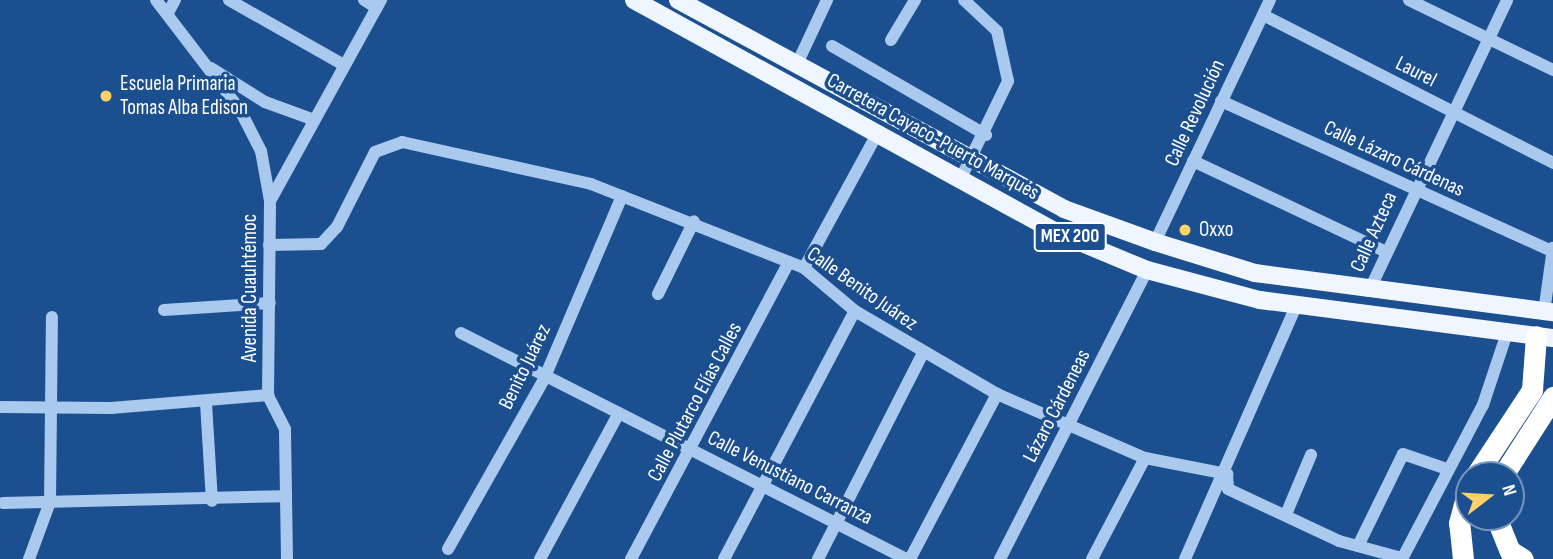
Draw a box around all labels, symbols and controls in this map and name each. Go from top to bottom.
street label: Laurel [1391,51,1441,93]
street label: Calle Revolución [1159,56,1231,170]
street label: Carretera Cayaco-Puerto Marqués [823,68,1043,206]
place label: Escuela Primaria Tomas Alba Edison [120,71,248,121]
marker: Escuela Primaria Tomas Alba Edison [98,88,114,104]
street label: Calle Lázaro Cárdenas [1320,115,1468,203]
street label: Calle Azteca [1345,188,1403,276]
street label: Avenida Cuauhtémoc [237,214,263,362]
place label: Oxxo [1199,217,1233,243]
road number: MEX 200 [1033,221,1107,252]
marker: Oxxo [1177,222,1193,238]
street label: Calle Benito Juárez [802,242,922,336]
street label: Calle Plutarco Elías Calles [642,318,748,486]
street label: Benito Juárez [494,320,556,414]
street label: Lázaro Cárdeneas [1018,345,1096,467]
street label: Calle Venustiano Carranza [703,426,877,530]
north arrow [1455,461,1525,531]
text: N [1496,482,1521,499]

